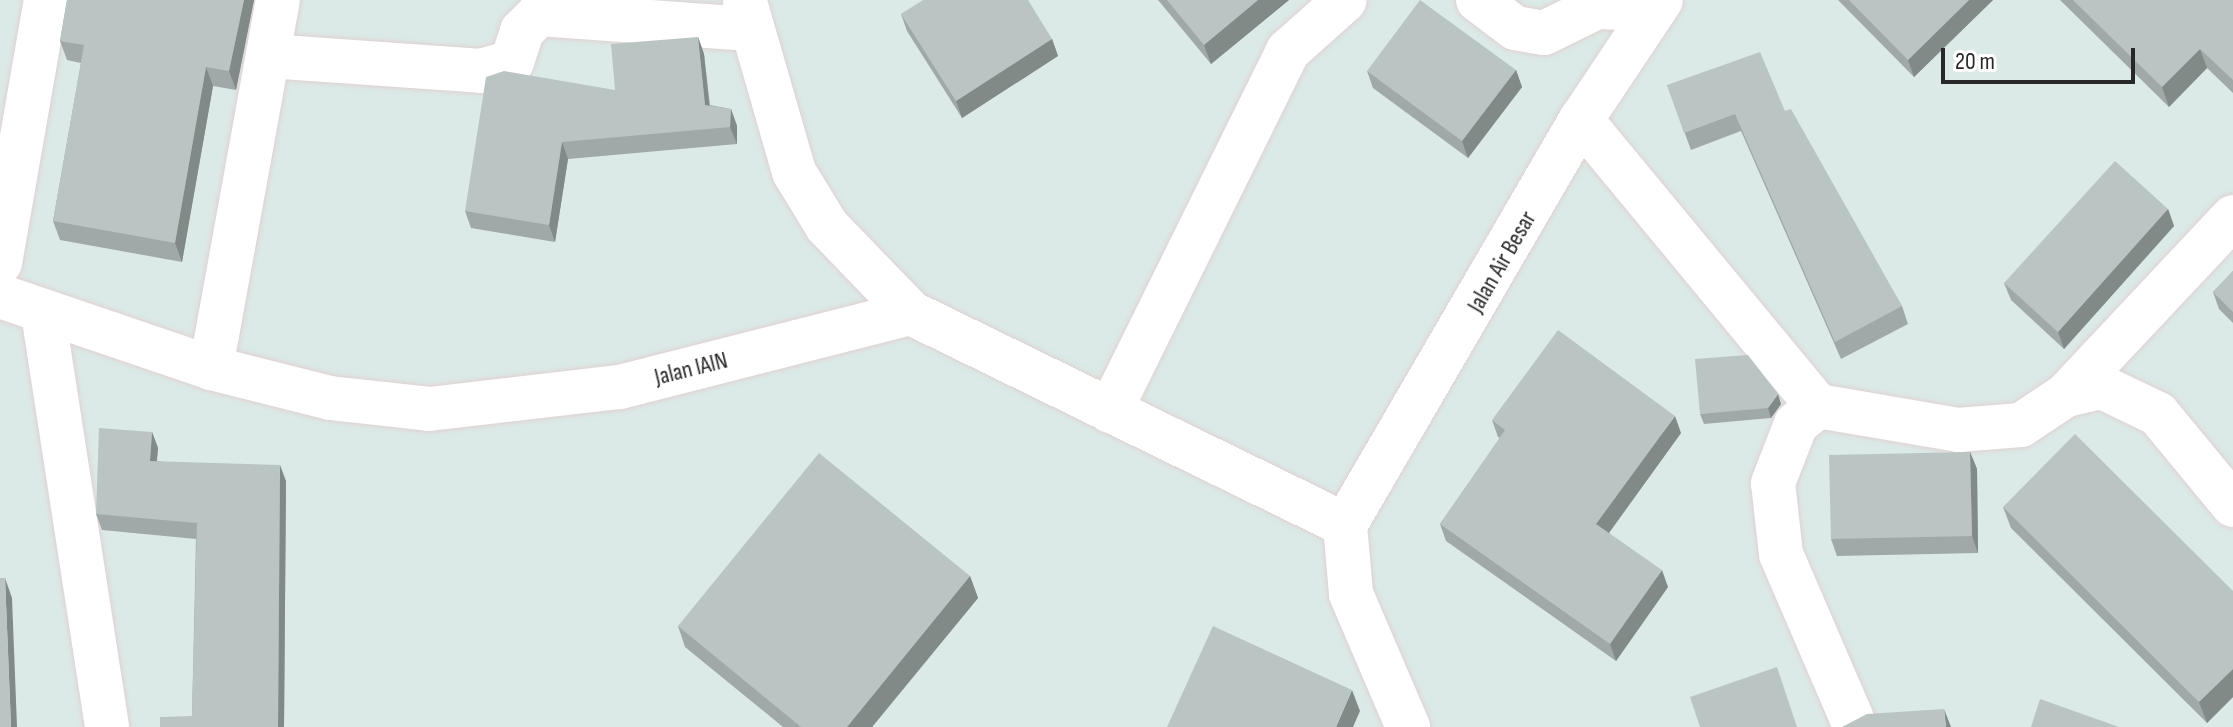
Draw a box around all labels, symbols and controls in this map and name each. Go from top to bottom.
scale bar [1945,32,2139,82]
text: 20 m [1955,47,1995,76]
street label: Jalan Air Besar [1461,206,1543,318]
street label: Jalan IAIN [652,346,730,392]

